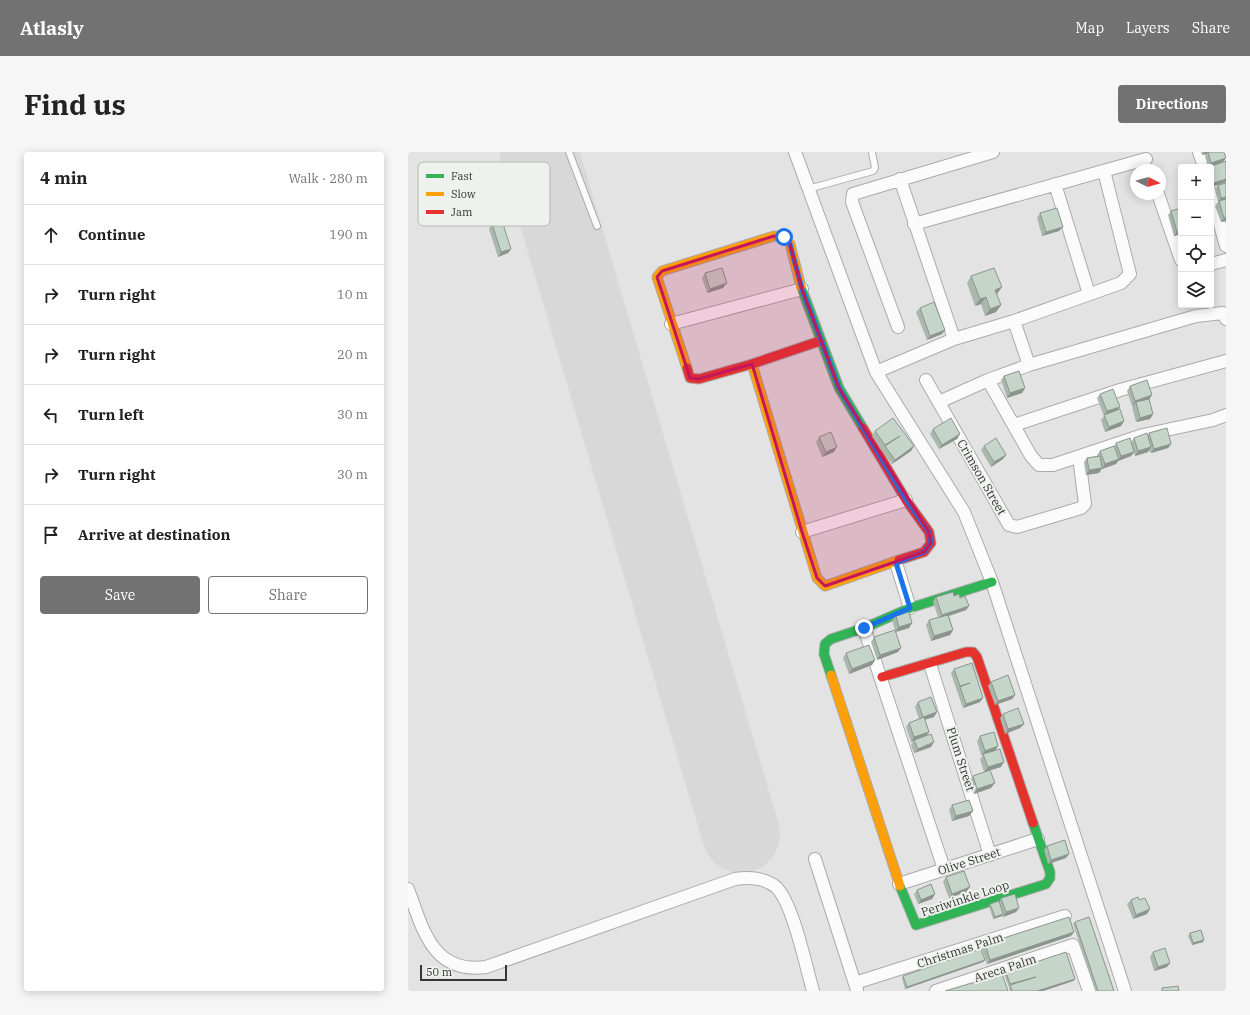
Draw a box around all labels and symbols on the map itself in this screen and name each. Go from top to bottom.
legend [418,162,550,226]
north arrow [1130,164,1166,200]
text: Fast [451,169,473,183]
text: Slow [451,187,476,201]
text: Jam [451,205,473,219]
route start [775,228,793,246]
street label: Crimson Street [954,436,1010,518]
route end [855,619,873,637]
street label: Plum Street [944,725,978,793]
street label: Olive Street [936,844,1002,878]
street label: Periwinkle Loop [919,877,1011,919]
street label: Christmas Palm [915,929,1006,971]
street label: Areca Palm [972,951,1038,985]
scale bar [420,963,507,982]

